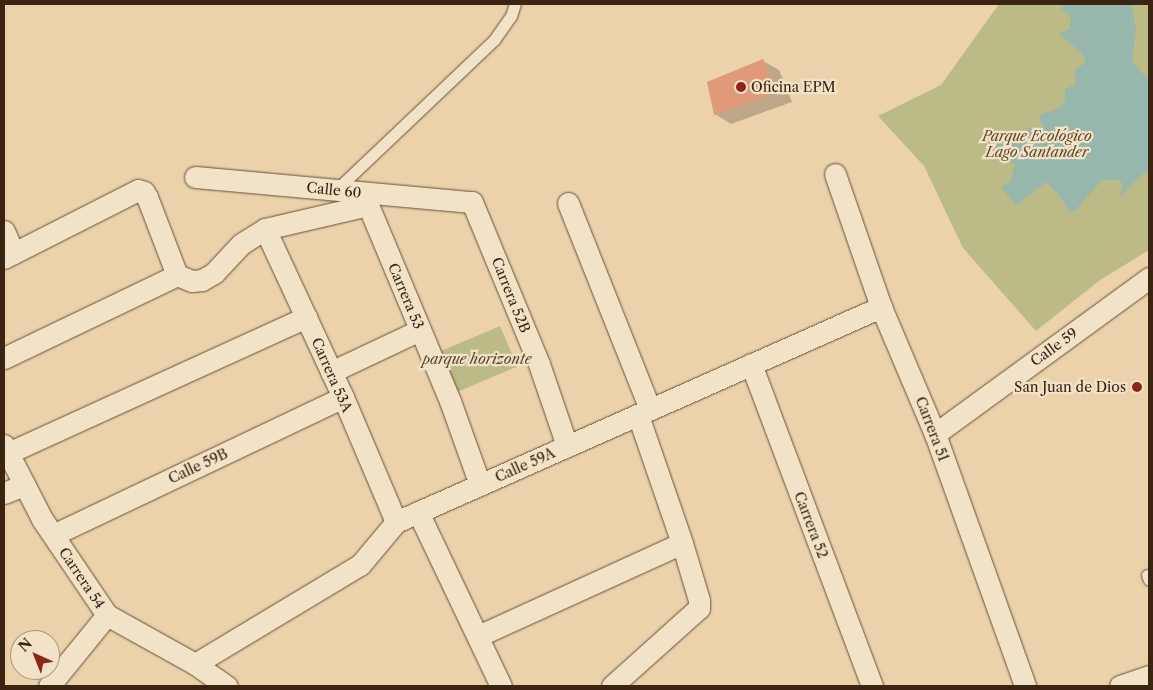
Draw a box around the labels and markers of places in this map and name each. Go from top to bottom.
place label: Oficina EPM [751,79,836,95]
marker: Oficina EPM [735,81,747,93]
place label: San Juan de Dios [1014,379,1126,395]
marker: San Juan de Dios [1130,380,1144,394]

